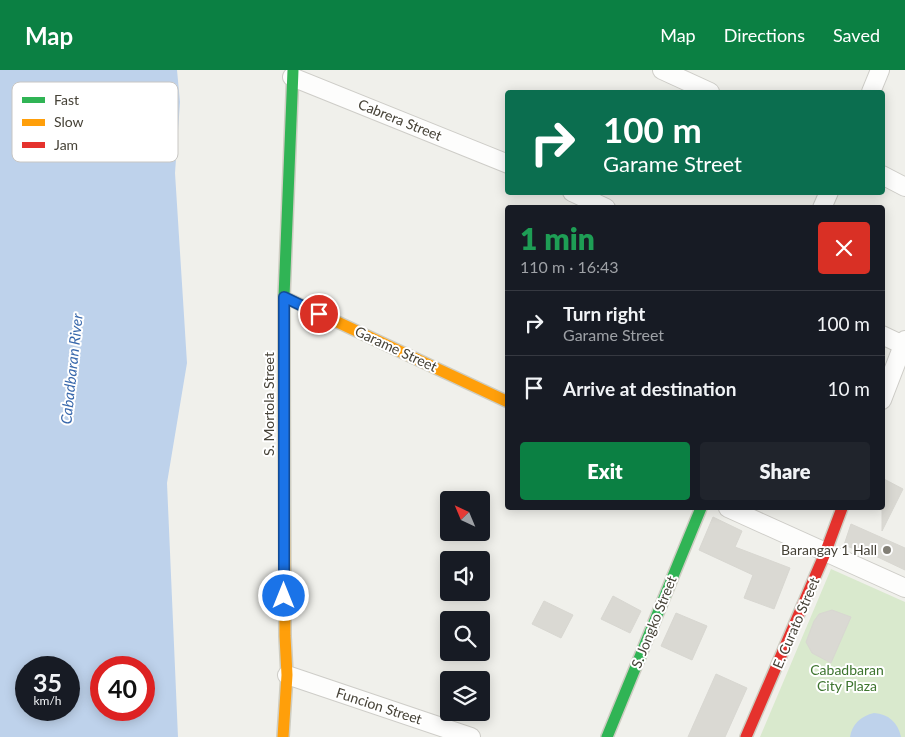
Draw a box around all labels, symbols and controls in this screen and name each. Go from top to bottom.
text: Map [25,21,73,50]
text: Map [660,24,696,46]
text: Directions [724,24,805,46]
text: Saved [833,24,880,46]
legend [12,82,178,162]
text: Fast [54,91,79,108]
street label: Cabrera Street [356,95,445,144]
text: 100 m [603,108,702,150]
icon: right [520,110,585,175]
text: Slow [54,113,84,130]
text: Jam [54,136,78,153]
text: Garame Street [603,150,742,177]
text: 1 min [520,220,595,256]
button: close [818,222,870,274]
text: 110 m · 16:43 [520,257,619,276]
pin [298,293,340,335]
icon: arrive [305,300,333,328]
text: Turn right [563,302,645,325]
icon: right [520,309,548,337]
water label: Cabadbaran River [56,312,86,425]
text: 100 m [816,312,870,335]
street label: Garame Street [353,322,440,375]
text: Garame Street [563,325,664,344]
street label: S. Mortola Street [260,352,277,456]
icon: arrive [520,374,548,402]
text: Arrive at destination [563,377,736,400]
text: 10 m [827,377,870,400]
button: Exit [520,442,690,500]
button: Share [700,442,870,500]
north arrow [440,491,490,541]
map controls [440,491,490,721]
place label: Barangay 1 Hall [781,541,877,558]
marker: Barangay 1 Hall [881,544,893,556]
button: sound [440,551,490,601]
position arrow [257,569,309,621]
street label: S. Jongko Street [627,573,680,670]
street label: E. Curato Street [769,575,822,671]
button: search [440,611,490,661]
speed limit sign: 40 [90,656,155,721]
park label: Cabadbaran City Plaza [810,661,884,694]
text: 35 [33,667,62,697]
button: layers [440,671,490,721]
street label: Funcion Street [334,684,424,727]
text: km/h [33,693,62,708]

